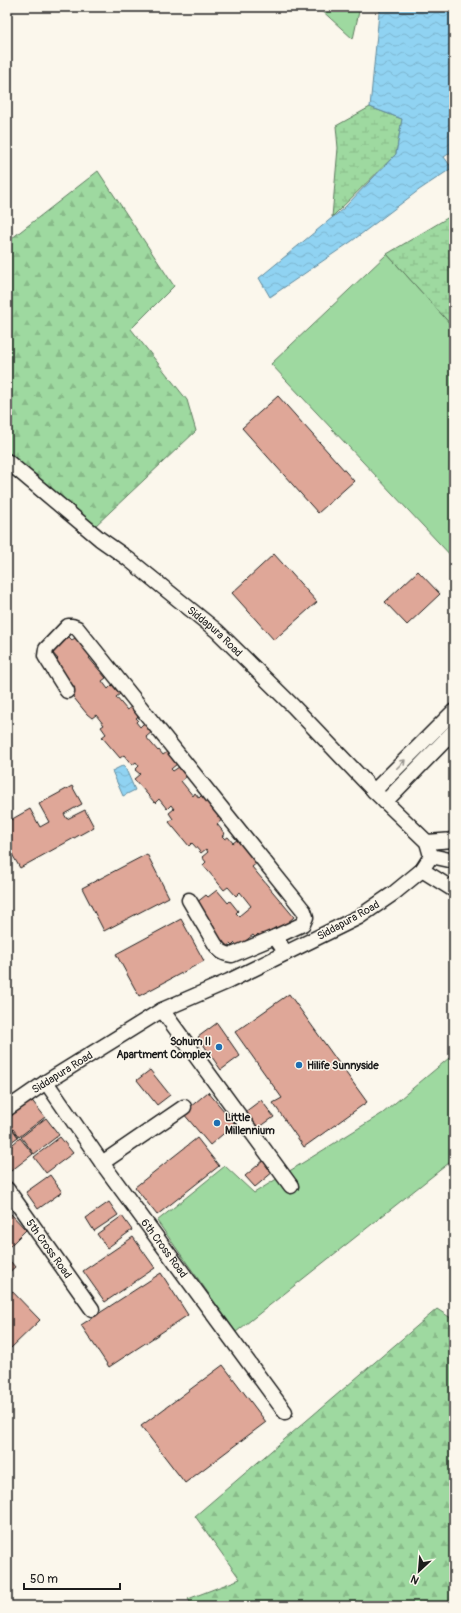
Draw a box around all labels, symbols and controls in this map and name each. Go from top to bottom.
street label: Siddapura Road [185,604,245,659]
one-way arrow [396,759,406,768]
street label: Siddapura Road [315,898,382,943]
place label: Sohum II Apartment Complex [116,1035,211,1061]
marker: Sohum II Apartment Complex [214,1042,224,1052]
street label: Siddapura Road [29,1049,95,1096]
place label: Hilife Sunnyside [307,1059,379,1072]
marker: Hilife Sunnyside [294,1060,304,1070]
place label: Little Millennium [225,1111,275,1137]
marker: Little Millennium [212,1118,222,1128]
street label: 6th Cross Road [138,1216,190,1280]
street label: 5th Cross Road [23,1217,74,1281]
north arrow [399,1551,439,1591]
scale bar [24,1565,120,1591]
text: 50 m [30,1572,58,1587]
text: N [408,1572,421,1587]

